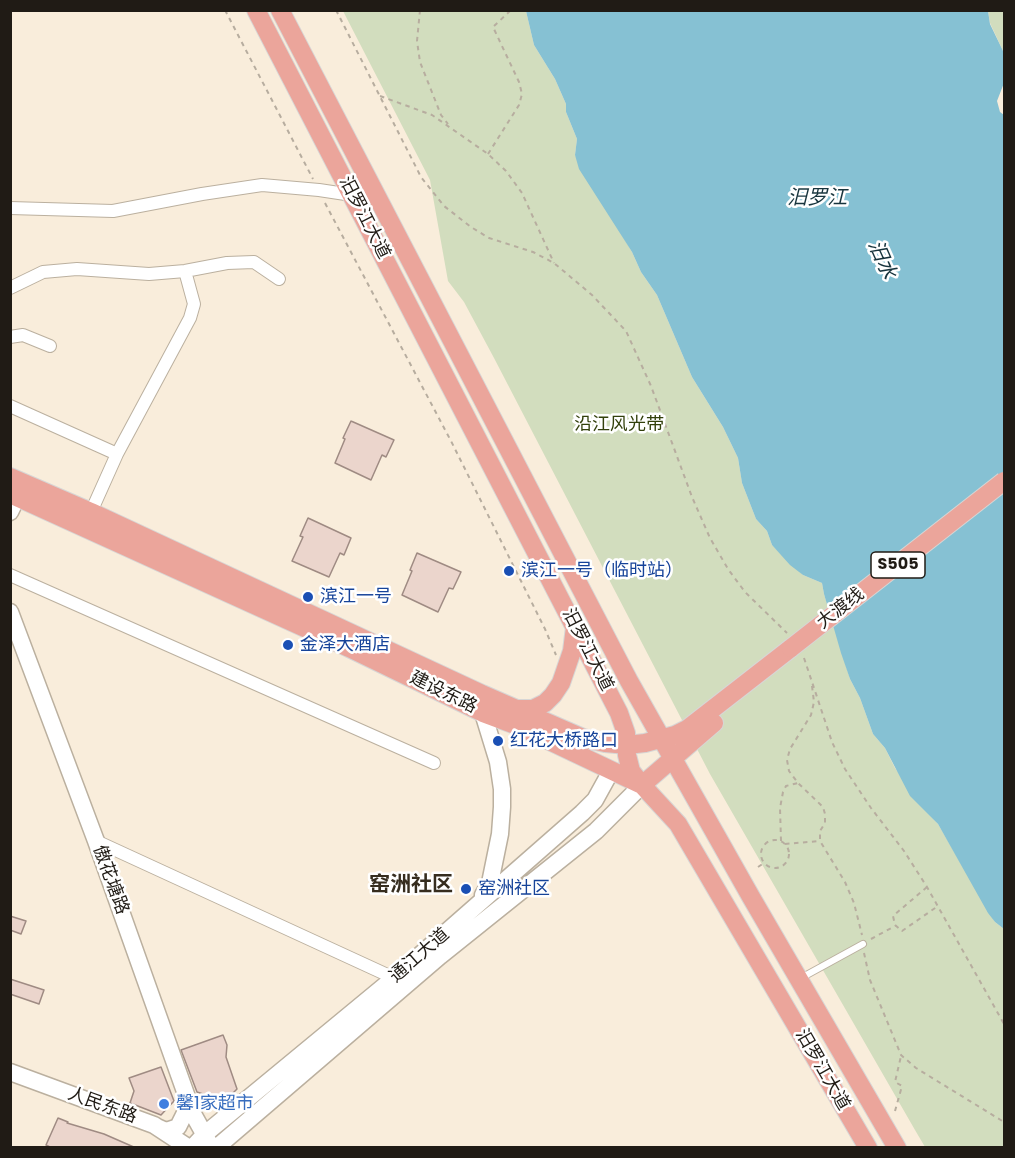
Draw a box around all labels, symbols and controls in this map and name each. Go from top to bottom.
street label: 汨罗江大道 [334,173,394,263]
water label: 汨罗江 [787,187,847,211]
water label: 汨水 [862,237,900,283]
park label: 沿江风光带 [574,414,664,436]
road number: S505 [871,552,925,578]
place label: 滨江一号（临时站） [521,560,683,582]
marker: 滨江一号（临时站） [502,564,516,578]
street label: 大渡线 [813,584,869,634]
place label: 滨江一号 [320,586,392,608]
marker: 滨江一号 [301,590,315,604]
street label: 汨罗江大道 [557,605,617,695]
place label: 金泽大酒店 [300,634,390,656]
marker: 金泽大酒店 [281,638,295,652]
street label: 建设东路 [406,668,480,718]
place label: 红花大桥路口 [510,730,618,752]
marker: 红花大桥路口 [491,734,505,748]
street label: 傲花塘路 [88,842,132,918]
district label: 窑洲社区 [369,873,453,899]
place label: 窑洲社区 [478,878,550,900]
marker: 窑洲社区 [459,882,473,896]
street label: 通江大道 [386,924,454,988]
street label: 汨罗江大道 [790,1026,854,1114]
street label: 人民东路 [64,1084,140,1128]
place label: 馨1家超市 [176,1093,254,1115]
marker: 馨1家超市 [157,1097,171,1111]

